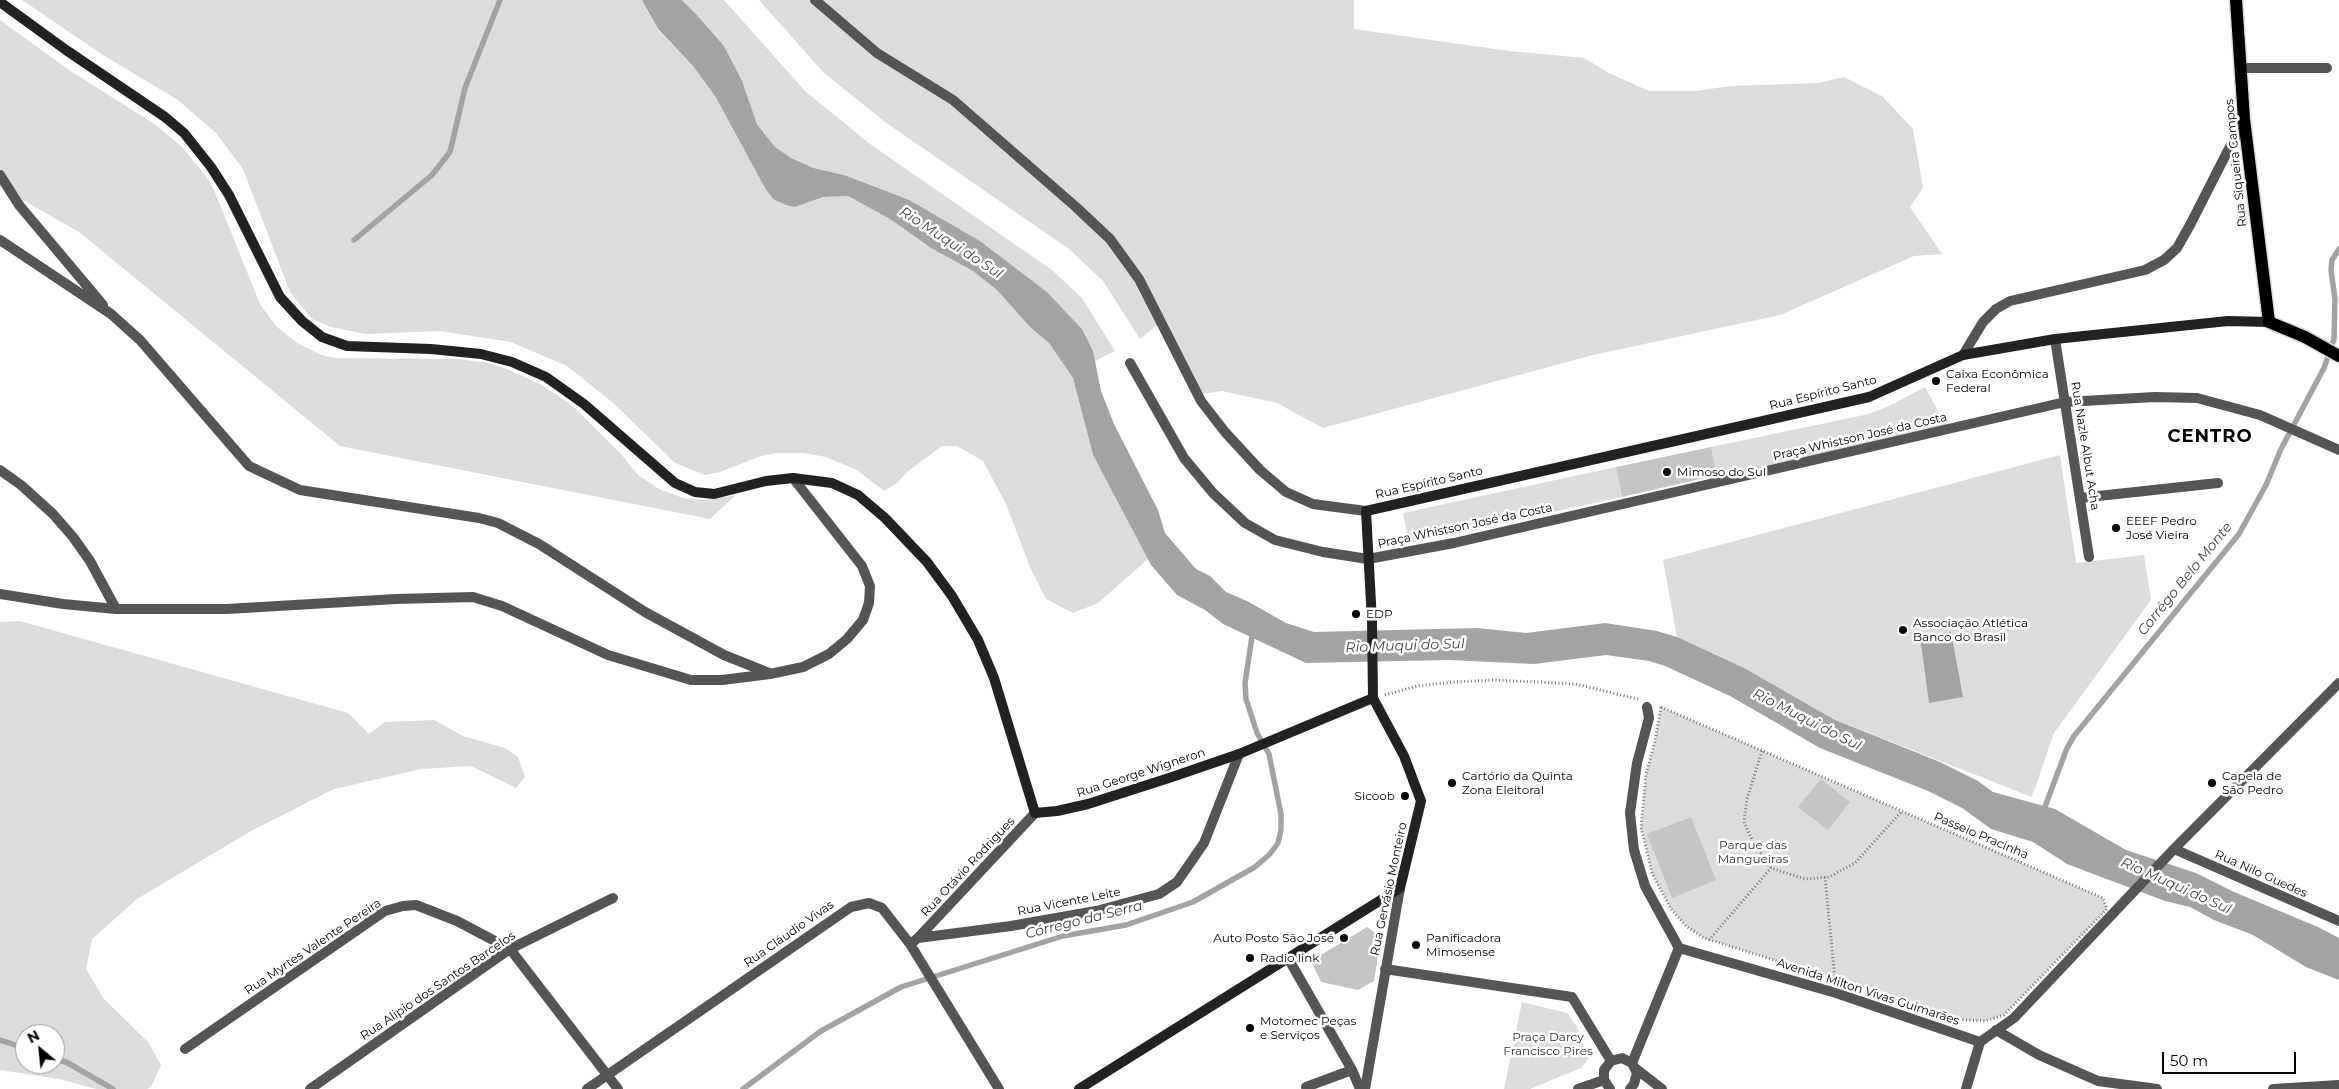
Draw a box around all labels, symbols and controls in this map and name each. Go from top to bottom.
street label: Rua Siqueira Campos [2222,98,2250,228]
water label: Rio Muqui do Sul [896,204,1006,282]
place label: Caixa Econômica Federal [1946,367,2049,395]
street label: Rua Espírito Santo [1768,373,1878,413]
marker: Caixa Econômica Federal [1930,375,1942,387]
street label: Rua Nazle Albut Acha [2068,381,2102,511]
street label: Praça Whistson José da Costa [1772,410,1948,464]
district label: CENTRO [2167,426,2253,448]
street label: Rua Espírito Santo [1374,464,1484,502]
place label: Mimoso do Sul [1677,465,1766,479]
marker: Mimoso do Sul [1661,466,1673,478]
street label: Praça Whistson José da Costa [1376,500,1554,552]
place label: EEEF Pedro José Vieira [2126,514,2197,542]
water label: Corrégo Belo Monte [2134,519,2236,639]
marker: EEEF Pedro José Vieira [2110,522,2122,534]
place label: EDP [1366,607,1393,621]
marker: EDP [1350,608,1362,620]
place label: Associação Atlética Banco do Brasil [1913,616,2028,644]
marker: Associação Atlética Banco do Brasil [1897,624,1909,636]
water label: Rio Muqui do Sul [1345,636,1465,656]
water label: Rio Muqui do Sul [1750,685,1864,755]
street label: Rua George Wigneron [1075,745,1207,801]
place label: Cartório da Quinta Zona Eleitoral [1462,769,1573,797]
place label: Capela de São Pedro [2222,769,2283,797]
marker: Cartório da Quinta Zona Eleitoral [1446,777,1458,789]
marker: Capela de São Pedro [2206,777,2218,789]
place label: Sicoob [1355,789,1395,803]
marker: Sicoob [1399,790,1411,802]
street label: Passeio Pracinha [1932,810,2030,862]
street label: Rua Otávio Rodrigues [918,814,1018,920]
street label: Rua Gervásio Monteiro [1368,821,1410,957]
park label: Parque das Mangueiras [1718,838,1788,866]
street label: Rua Nilo Guedes [2213,847,2309,901]
water label: Rio Muqui do Sul [2118,854,2234,918]
street label: Rua Vicente Leite [1016,885,1122,919]
street label: Rua Myrtes Valente Pereira [242,896,384,998]
water label: Córrego da Serra [1024,897,1144,943]
street label: Rua Cláudio Vivas [741,898,837,970]
street label: Rua Alipio dos Santos Barcelos [358,929,518,1043]
place label: Auto Posto São José [1213,931,1334,945]
place label: Panificadora Mimosense [1426,931,1501,959]
marker: Auto Posto São José [1338,932,1350,944]
marker: Panificadora Mimosense [1410,939,1422,951]
place label: Radio link [1260,951,1319,965]
marker: Radio link [1244,952,1256,964]
street label: Avenida Milton Vivas Guimarães [1775,956,1961,1028]
place label: Motomec Peças e Serviços [1260,1014,1356,1042]
marker: Motomec Peças e Serviços [1244,1022,1256,1034]
north arrow [15,1024,65,1074]
text: N [24,1026,43,1047]
park label: Praça Darcy Francisco Pires [1503,1030,1593,1058]
scale bar [2164,1042,2298,1074]
text: 50 m [2170,1051,2208,1070]

